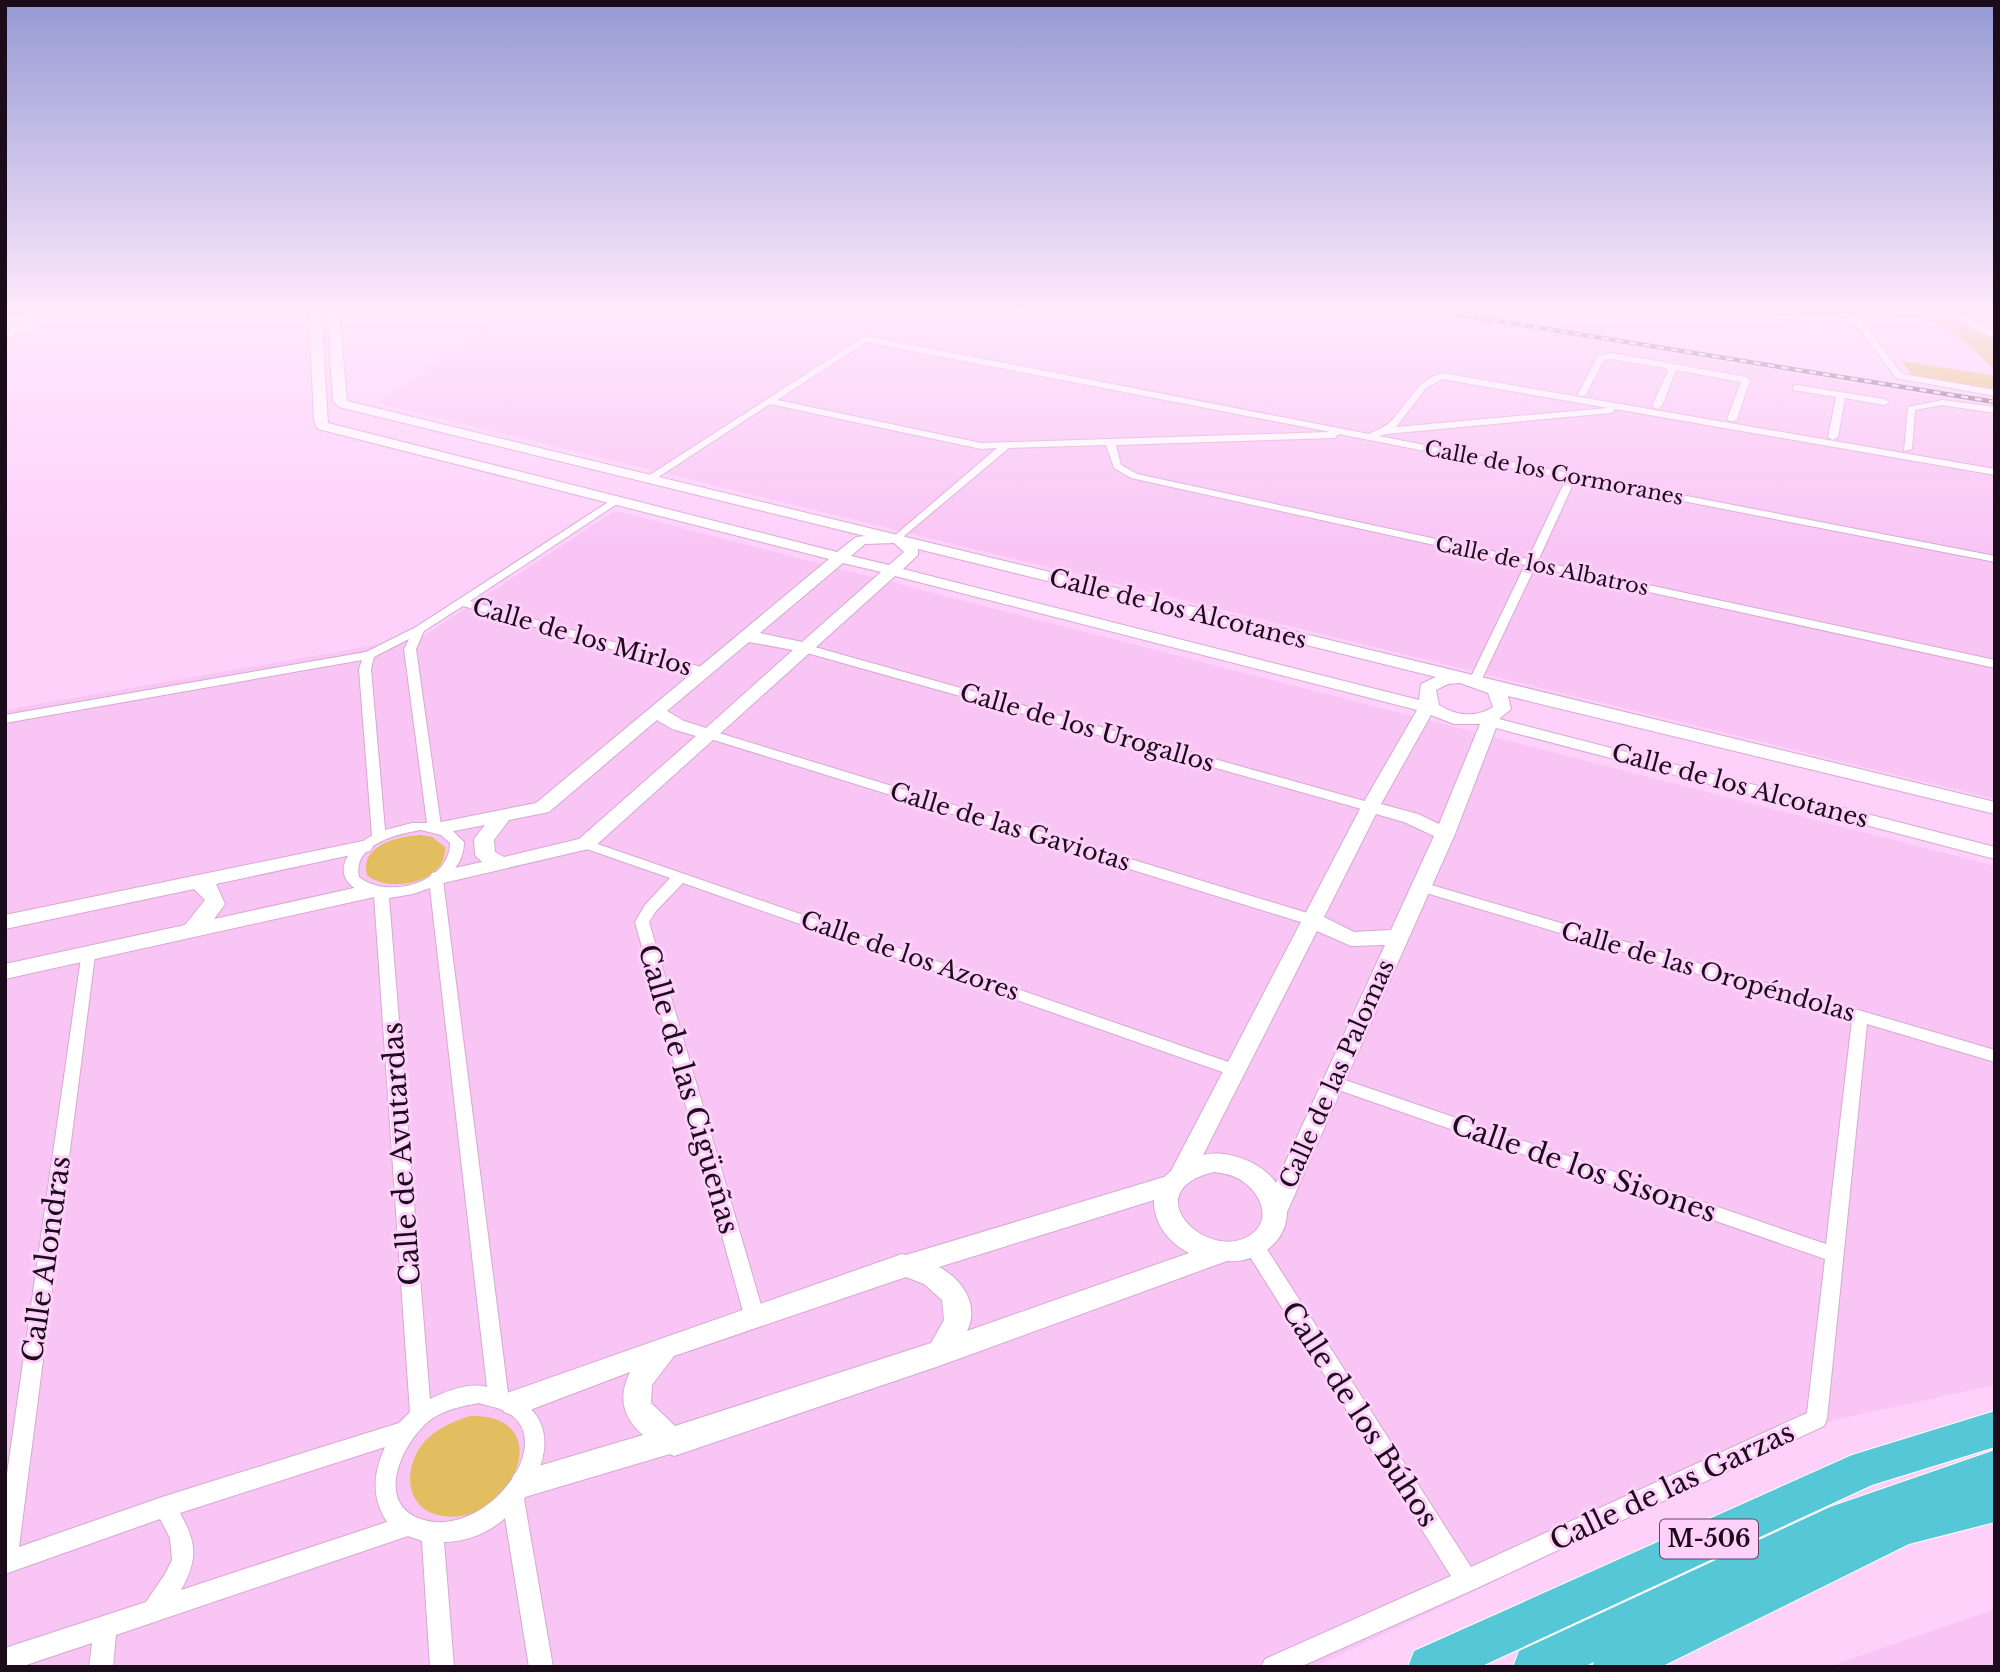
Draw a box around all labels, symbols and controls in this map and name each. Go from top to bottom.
street label: Calle de los Cormoranes [1422,435,1686,511]
street label: Calle de los Albatros [1433,531,1651,601]
street label: Calle de los Alcotanes [1046,562,1310,655]
street label: Calle de los Mirlos [469,591,695,682]
street label: Calle de los Urogallos [956,677,1218,778]
street label: Calle de los Alcotanes [1609,737,1872,834]
street label: Calle de las Gaviotas [886,776,1134,877]
street label: Calle de los Azores [797,904,1023,1007]
street label: Calle de las Oropéndolas [1558,916,1859,1027]
street label: Calle de las Cigüeñas [630,940,747,1238]
street label: Calle de las Palomas [1273,955,1400,1193]
street label: Calle de Avutardas [375,1021,428,1287]
street label: Calle de los Sisones [1447,1107,1721,1230]
street label: Calle Alondras [15,1154,78,1364]
street label: Calle de los Búhos [1274,1295,1446,1534]
street label: Calle de las Garzas [1544,1414,1800,1558]
road number: M-506 [1660,1520,1758,1558]

